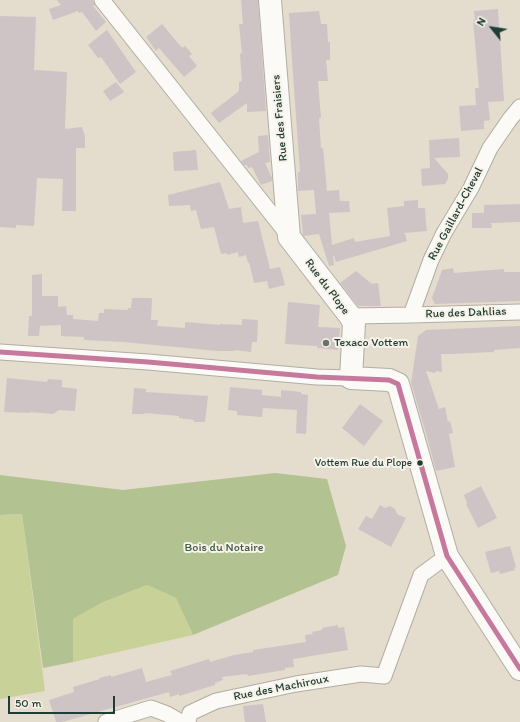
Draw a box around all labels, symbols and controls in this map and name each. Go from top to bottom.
north arrow [472,8,512,48]
text: N [474,15,489,28]
street label: Rue des Fraisiers [269,74,291,162]
street label: Rue Gaillard-Cheval [425,165,487,263]
street label: Rue du Plope [301,256,353,318]
street label: Rue des Dahlias [425,304,507,322]
place label: Texaco Vottem [334,336,408,350]
marker: Texaco Vottem [321,338,331,348]
place label: Vottem Rue du Plope [315,456,412,470]
marker: Vottem Rue du Plope [415,458,425,468]
park label: Bois du Notaire [185,541,263,555]
street label: Rue des Machiroux [232,672,330,704]
scale bar [10,688,117,714]
text: 50 m [15,696,41,710]

